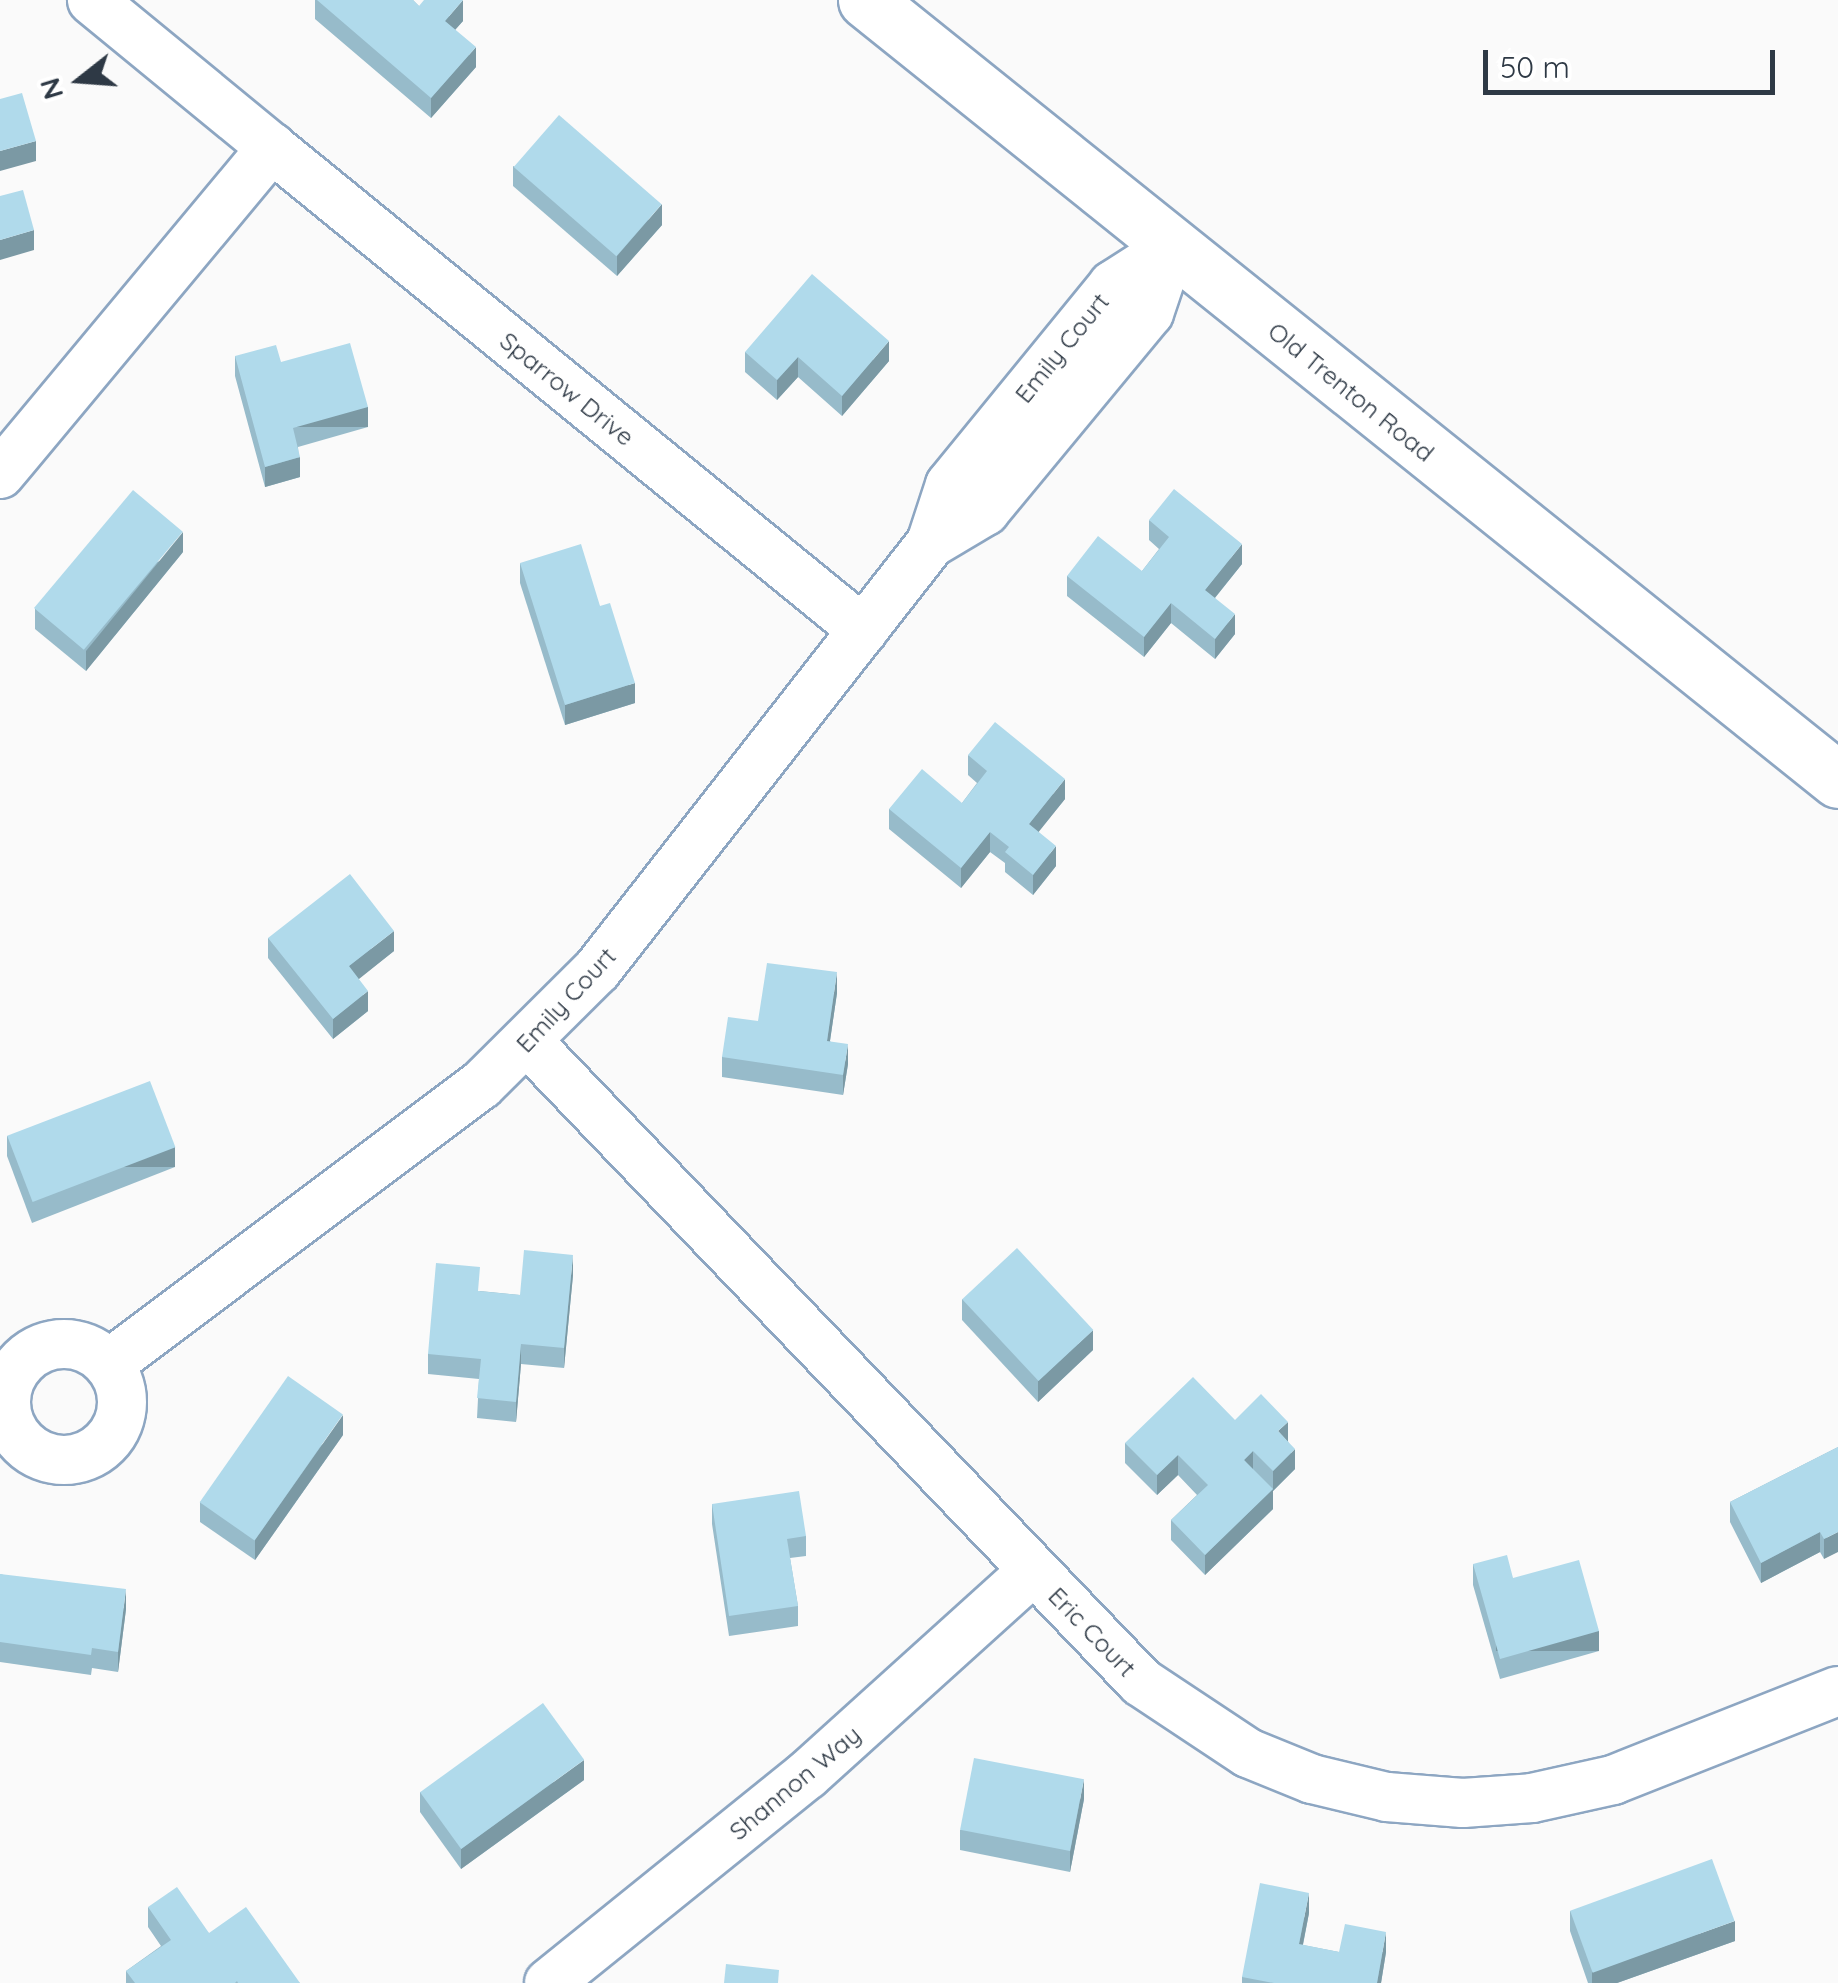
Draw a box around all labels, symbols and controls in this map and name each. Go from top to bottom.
north arrow [30,30,130,130]
scale bar [1488,30,1780,92]
text: 50 m [1500,48,1570,86]
text: N [31,74,71,104]
street label: Emily Court [1009,287,1115,409]
street label: Old Trenton Road [1262,316,1440,468]
street label: Sparrow Drive [494,326,640,452]
street label: Emily Court [510,941,622,1059]
street label: Eric Court [1042,1581,1142,1683]
street label: Shannon Way [723,1719,867,1847]

